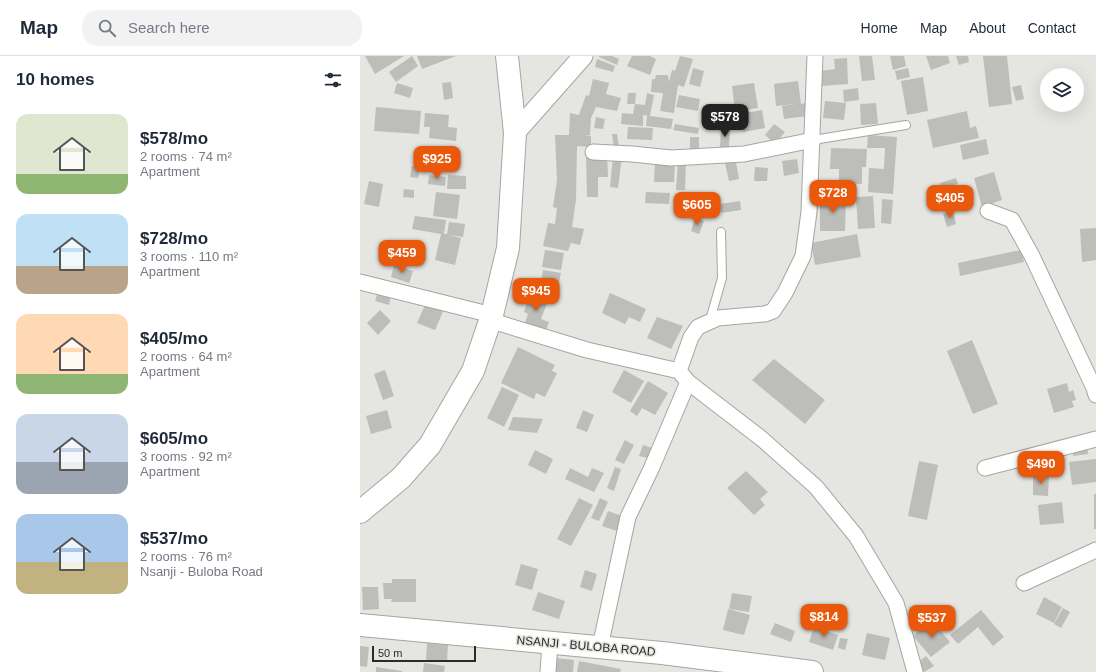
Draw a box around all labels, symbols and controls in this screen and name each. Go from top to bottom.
search box [82,10,362,46]
text: Map [20,17,58,38]
icon: search [96,17,118,39]
text: Search here [128,19,210,36]
text: Home [861,20,898,36]
text: Map [920,20,947,36]
text: About [969,20,1006,36]
text: Contact [1028,20,1076,36]
map controls [1040,68,1084,112]
button: layers [1040,68,1084,112]
icon: filters [322,69,344,91]
text: 10 homes [16,70,94,89]
pin: $578 [701,104,749,138]
text: $578 [711,109,739,124]
text: $578/mo [140,129,208,148]
icon: home [48,130,96,178]
pin: $925 [413,146,461,180]
text: 2 rooms · 74 m² [140,149,232,164]
text: $925 [423,151,451,166]
text: Apartment [140,164,200,179]
pin: $728 [809,180,857,214]
text: $728 [819,185,847,200]
pin: $405 [926,185,974,219]
text: $405 [936,190,964,205]
pin: $605 [673,192,721,226]
text: $605 [683,197,711,212]
text: $728/mo [140,229,208,248]
icon: home [48,230,96,278]
pin: $459 [378,240,426,274]
text: $459 [388,245,416,260]
text: 3 rooms · 110 m² [140,249,238,264]
text: Apartment [140,264,200,279]
pin: $945 [512,278,560,312]
text: $945 [522,283,550,298]
text: $405/mo [140,329,208,348]
icon: home [48,330,96,378]
text: 2 rooms · 64 m² [140,349,232,364]
text: Apartment [140,364,200,379]
text: $605/mo [140,429,208,448]
icon: home [48,430,96,478]
text: 3 rooms · 92 m² [140,449,232,464]
pin: $490 [1017,451,1065,485]
text: $490 [1027,456,1055,471]
text: Apartment [140,464,200,479]
text: $537/mo [140,529,208,548]
icon: home [48,530,96,578]
text: 2 rooms · 76 m² [140,549,232,564]
text: Nsanji - Buloba Road [140,564,263,579]
pin: $814 [800,604,848,638]
pin: $537 [908,605,956,639]
text: $814 [810,609,838,624]
text: $537 [918,610,946,625]
street label: NSANJI - BULOBA ROAD [516,633,656,659]
scale bar [372,644,476,663]
text: 50 m [378,647,402,659]

